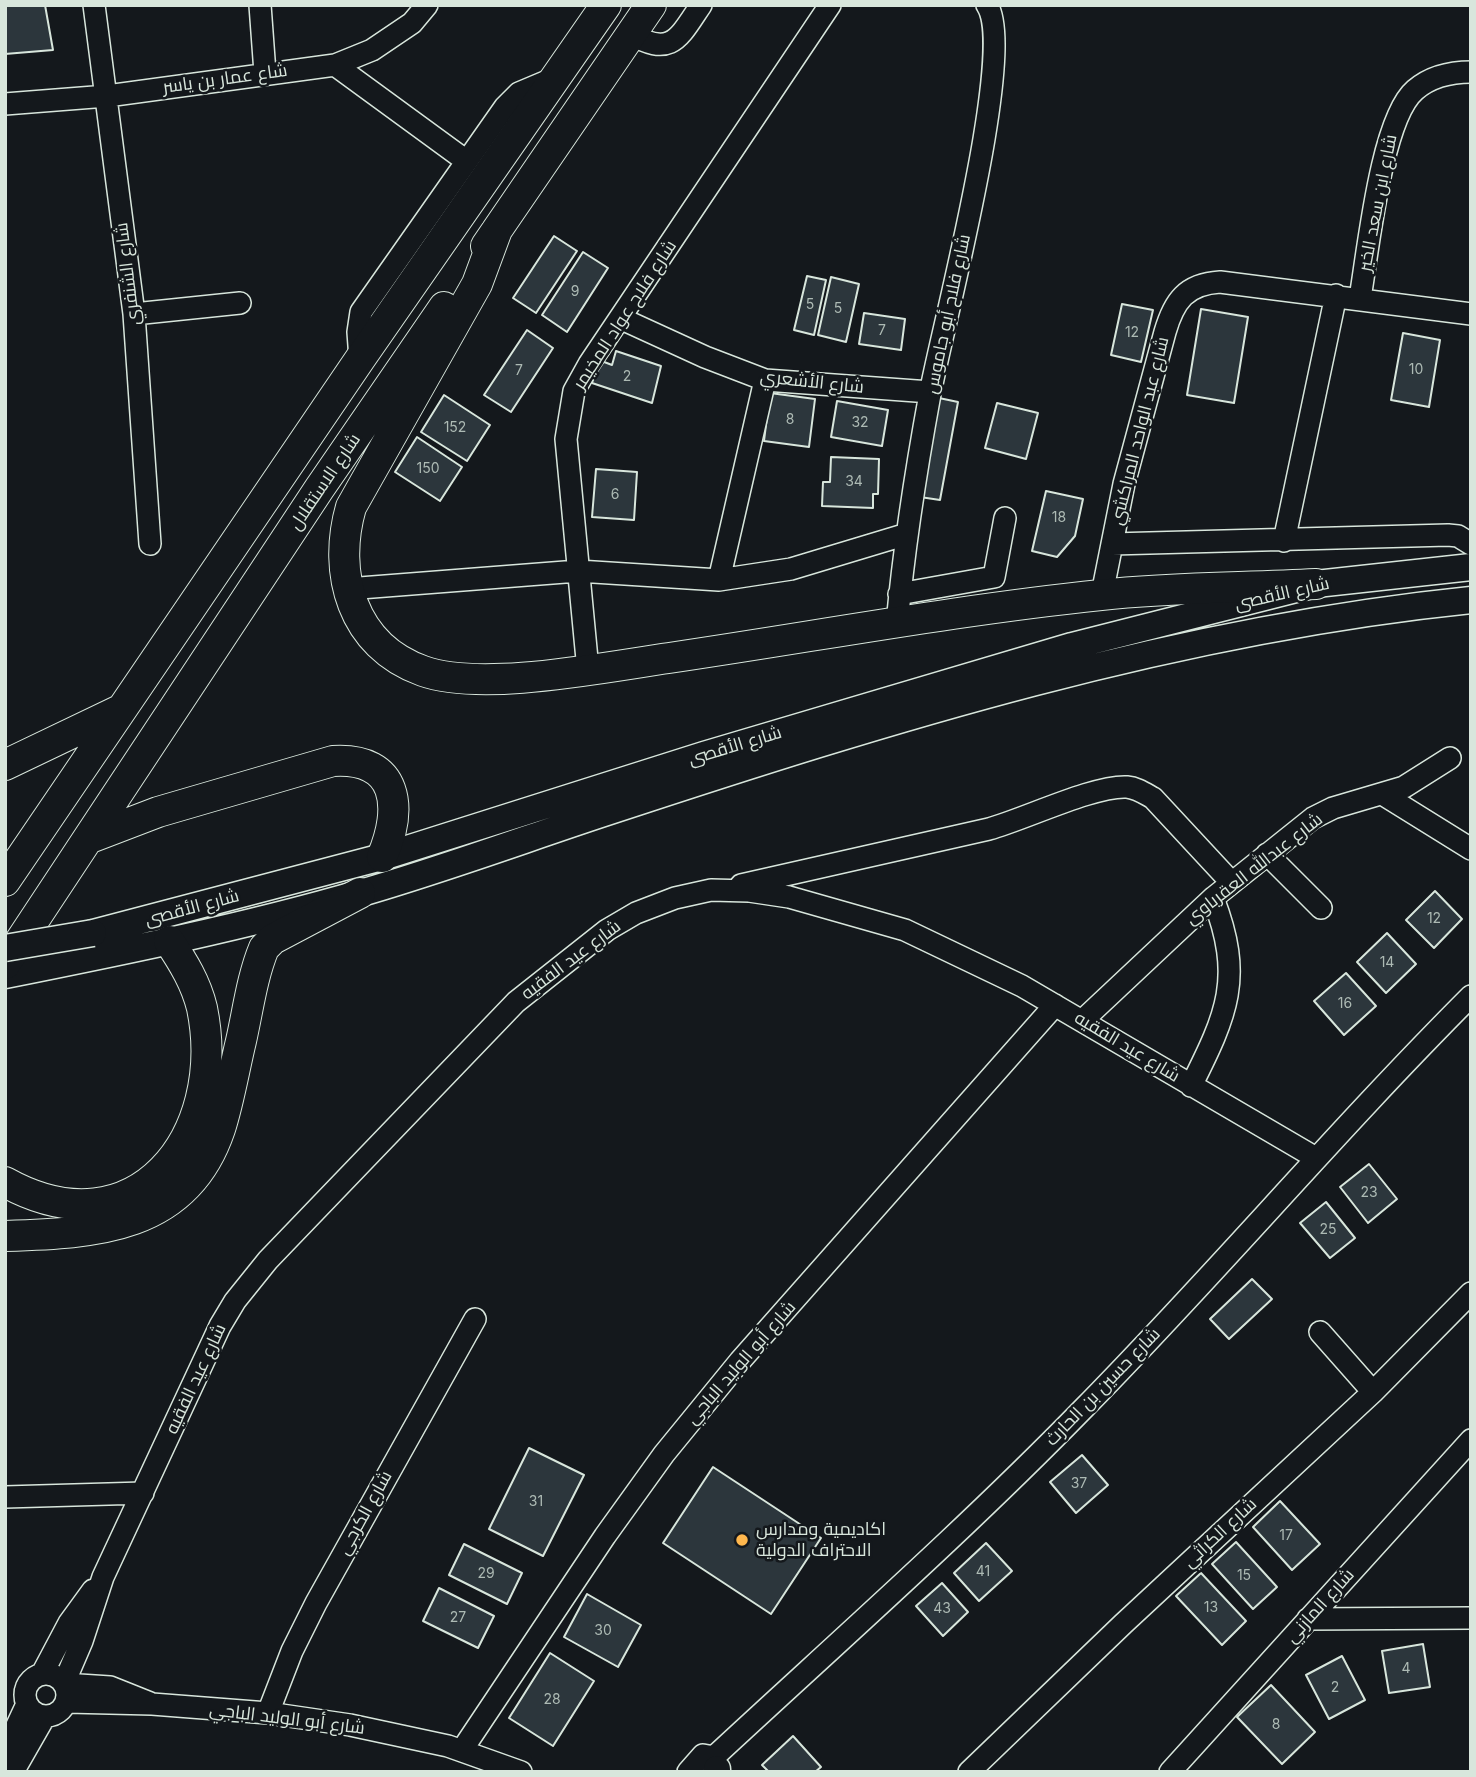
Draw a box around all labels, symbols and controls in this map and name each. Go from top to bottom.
street label: شاع عمار بن ياسر [161,60,289,98]
street label: شارع ابن سعد الخير [1354,132,1402,274]
street label: شارع الشنفري [111,221,145,327]
street label: شارع فلاح أبو جاموس [921,232,975,396]
street label: شارع فلاح عواد المخيمر [569,236,681,394]
house number: 9 [571,284,579,300]
house number: 5 [806,297,814,313]
house number: 5 [834,301,842,317]
house number: 7 [878,323,886,339]
house number: 12 [1125,325,1139,341]
street label: شارع عبد الواحد المراكشي [1106,335,1174,527]
house number: 10 [1409,362,1423,378]
house number: 7 [515,363,523,379]
street label: شارع الأشعري [759,366,865,398]
house number: 2 [623,369,631,385]
house number: 8 [786,412,794,428]
house number: 32 [851,415,869,431]
house number: 152 [444,420,466,436]
street label: شارع الاستقلال [285,429,365,535]
house number: 150 [416,461,440,477]
house number: 34 [845,474,863,490]
house number: 6 [611,487,619,503]
house number: 18 [1052,510,1066,526]
street label: شارع الأقصى [1233,573,1331,615]
street label: شارع الأقصى [686,722,784,770]
street label: شارع عبدالله العقرباوي [1181,809,1327,929]
street label: شارع الأقصى [143,885,241,931]
house number: 12 [1427,911,1441,927]
street label: شارع عيد الفقيه [517,916,625,1004]
house number: 14 [1380,955,1394,971]
house number: 16 [1338,996,1352,1012]
street label: شارع عيد الفقيه [1070,1007,1184,1087]
house number: 23 [1360,1185,1378,1201]
house number: 25 [1319,1222,1337,1238]
street label: شارع أبو الوليد الباجي [682,1297,800,1429]
street label: شارع عيد الفقيه [161,1320,231,1438]
street label: شارع حسين بن الحارث [1041,1323,1165,1451]
street label: شارع الكرجي [333,1467,397,1559]
house number: 37 [1071,1476,1087,1492]
house number: 31 [529,1494,543,1510]
street label: شارع الكراثي [1179,1494,1261,1572]
place label: اكاديمية ومدارس الاحتراف الدولية [756,1519,886,1562]
house number: 17 [1279,1528,1293,1544]
marker: اكاديمية ومدارس الاحتراف الدولية [734,1532,750,1548]
house number: 41 [976,1564,990,1580]
street label: شارع المازني [1281,1564,1359,1648]
house number: 29 [477,1566,495,1582]
house number: 15 [1237,1568,1251,1584]
house number: 13 [1204,1600,1218,1616]
house number: 43 [933,1601,951,1617]
house number: 27 [450,1610,466,1626]
house number: 30 [594,1623,612,1639]
house number: 4 [1401,1661,1411,1677]
house number: 2 [1331,1680,1339,1696]
house number: 28 [543,1692,561,1708]
street label: شارع أبو الوليد الباجي [208,1699,366,1739]
house number: 8 [1272,1717,1280,1733]

